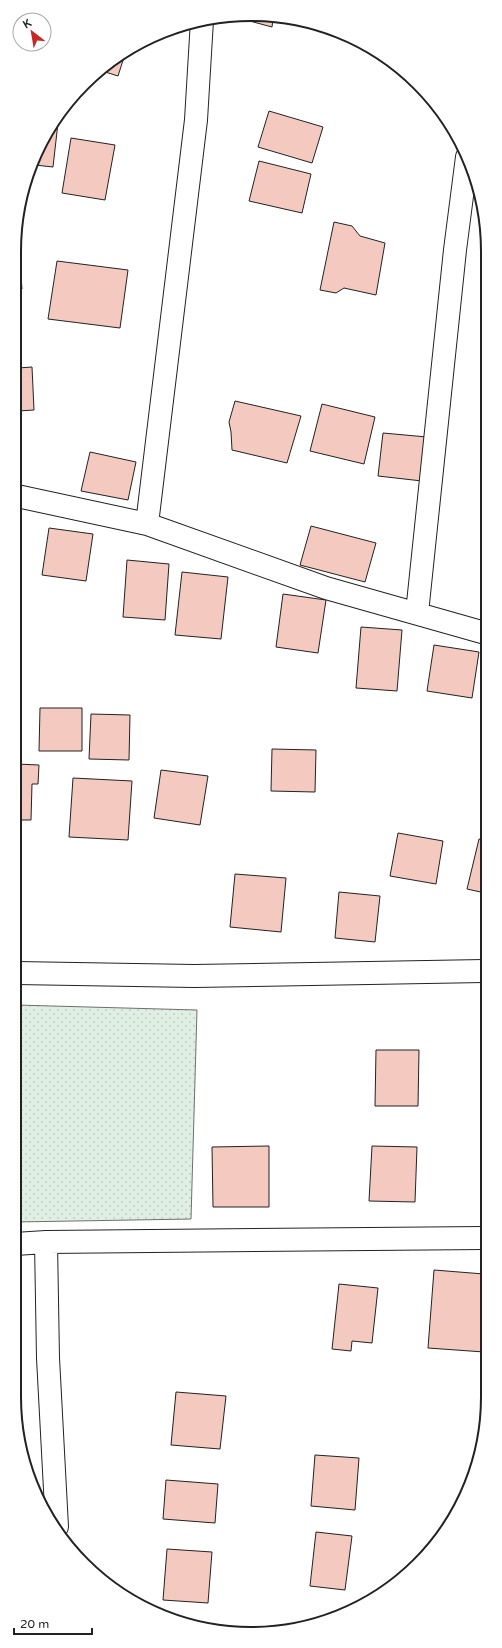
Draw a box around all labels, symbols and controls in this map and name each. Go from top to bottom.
north arrow [12,12,52,52]
text: K [21,16,34,31]
scale bar [14,1610,92,1636]
text: 20 m [20,1617,49,1631]

